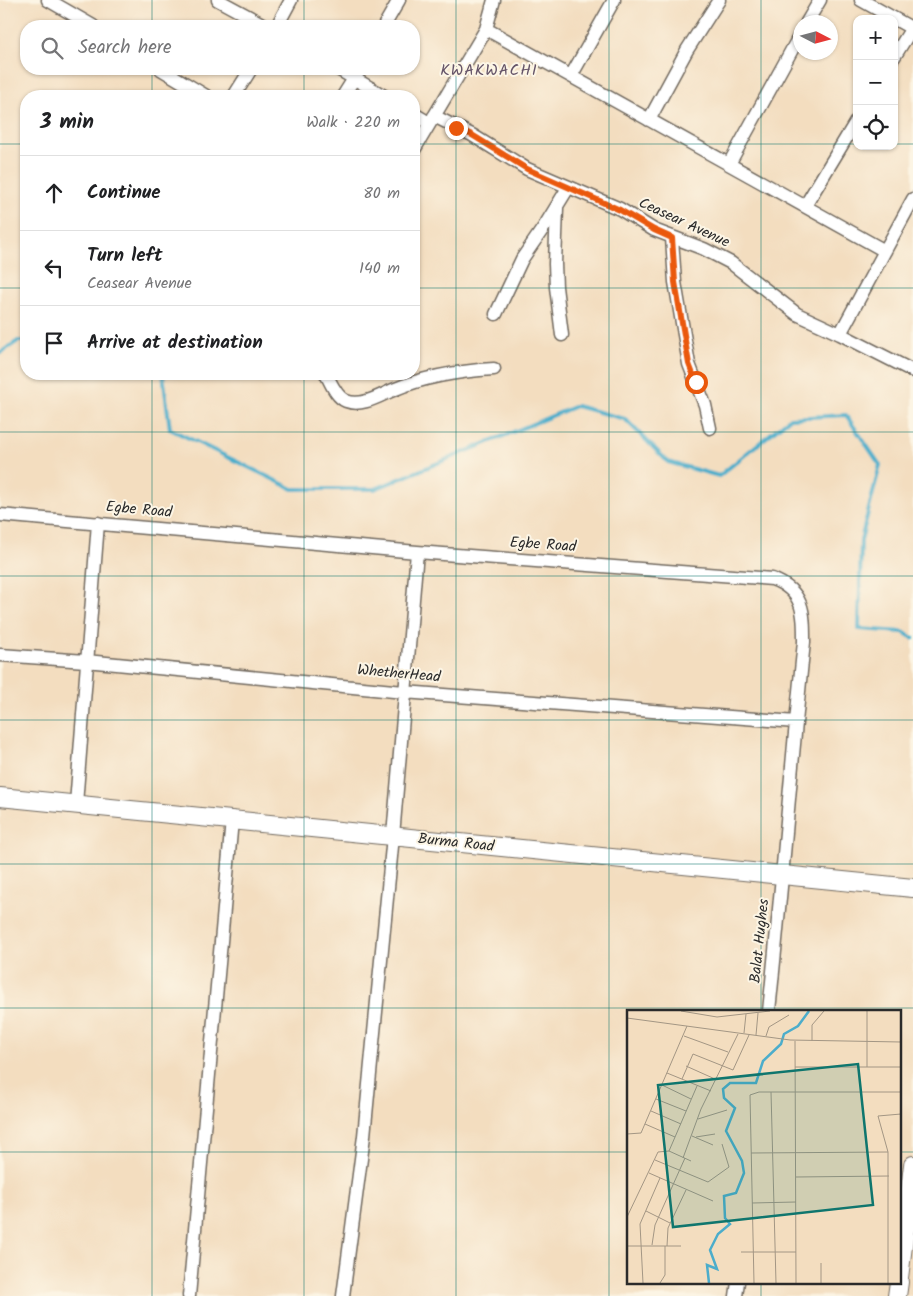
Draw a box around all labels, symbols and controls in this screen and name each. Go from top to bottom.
north arrow [793,15,838,60]
map controls [853,15,898,150]
button: + [853,15,898,60]
search box [20,20,420,75]
text: Search here [78,33,172,63]
icon: search [38,34,66,62]
district label: KWAKWACHI [440,58,538,83]
button: − [853,60,898,105]
button: locate [853,105,898,150]
text: 3 min [40,106,94,139]
text: Walk · 220 m [306,110,400,135]
route end [445,117,468,140]
text: Continue [87,178,160,208]
icon: ahead [40,179,68,207]
text: 80 m [363,181,400,206]
street label: Ceasear Avenue [634,191,734,255]
text: Turn left [87,241,162,271]
icon: left [40,254,68,282]
text: 140 m [359,256,400,281]
text: Ceasear Avenue [87,271,192,296]
text: Arrive at destination [87,328,263,358]
icon: arrive [40,329,68,357]
route start [685,371,708,394]
street label: Egbe Road [105,495,174,525]
street label: Egbe Road [509,531,578,559]
street label: WhetherHead [356,658,442,690]
street label: Burma Road [417,827,496,859]
street label: Balat Hughes [744,897,776,984]
inset map [627,1010,900,1284]

